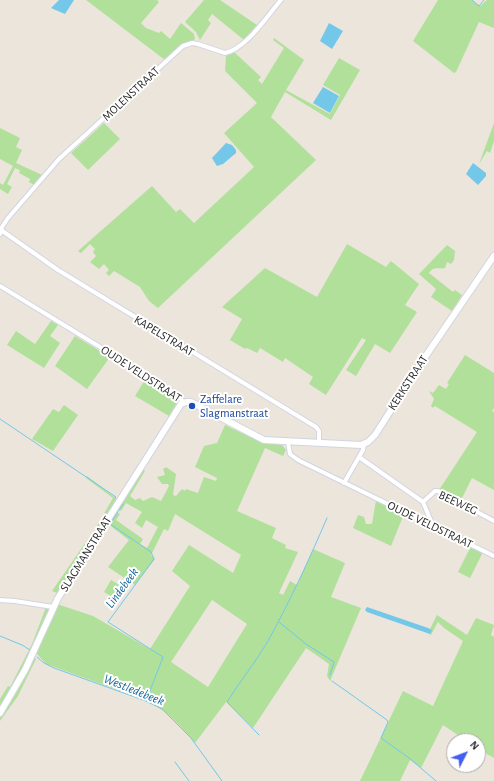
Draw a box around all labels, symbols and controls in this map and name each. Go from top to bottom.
street label: MOLENSTRAAT [99,64,163,124]
street label: KAPELSTRAAT [131,312,197,360]
street label: OUDE VELDSTRAAT [98,343,184,405]
street label: KERKSTRAAT [385,353,431,413]
place label: Zaffelare Slagmanstraat [200,392,268,420]
marker: Zaffelare Slagmanstraat [187,401,197,411]
street label: BEEWEG [436,488,480,518]
street label: OUDE VELDSTRAAT [385,498,475,552]
street label: SLAGMANSTRAAT [57,514,115,594]
water label: Lindebeek [102,565,142,611]
water label: Westledebeek [101,671,167,709]
north arrow [446,733,486,773]
text: N [468,739,481,752]

